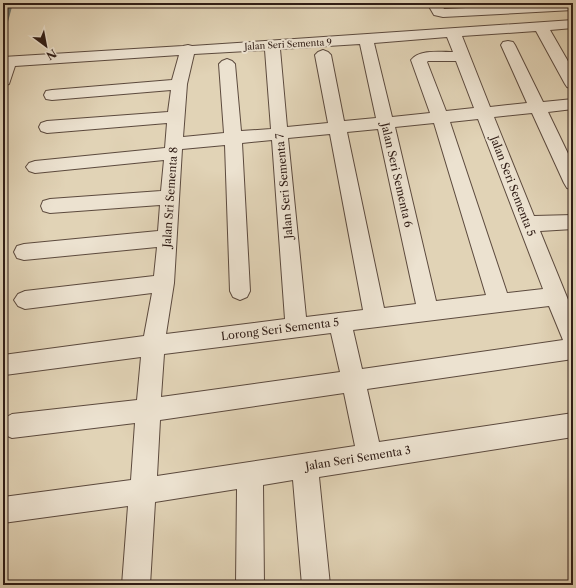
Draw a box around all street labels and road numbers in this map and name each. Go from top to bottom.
street label: Jalan Seri Sementa 9 [242,36,332,52]
street label: Jalan Seri Sementa 6 [378,119,416,229]
street label: Jalan Seri Sementa 7 [272,132,296,241]
street label: Jalan Seri Sementa 5 [487,132,539,238]
street label: Jalan Sri Sementa 8 [159,146,181,250]
street label: Lorong Seri Sementa 5 [220,315,340,343]
street label: Jalan Seri Sementa 3 [302,443,412,474]

